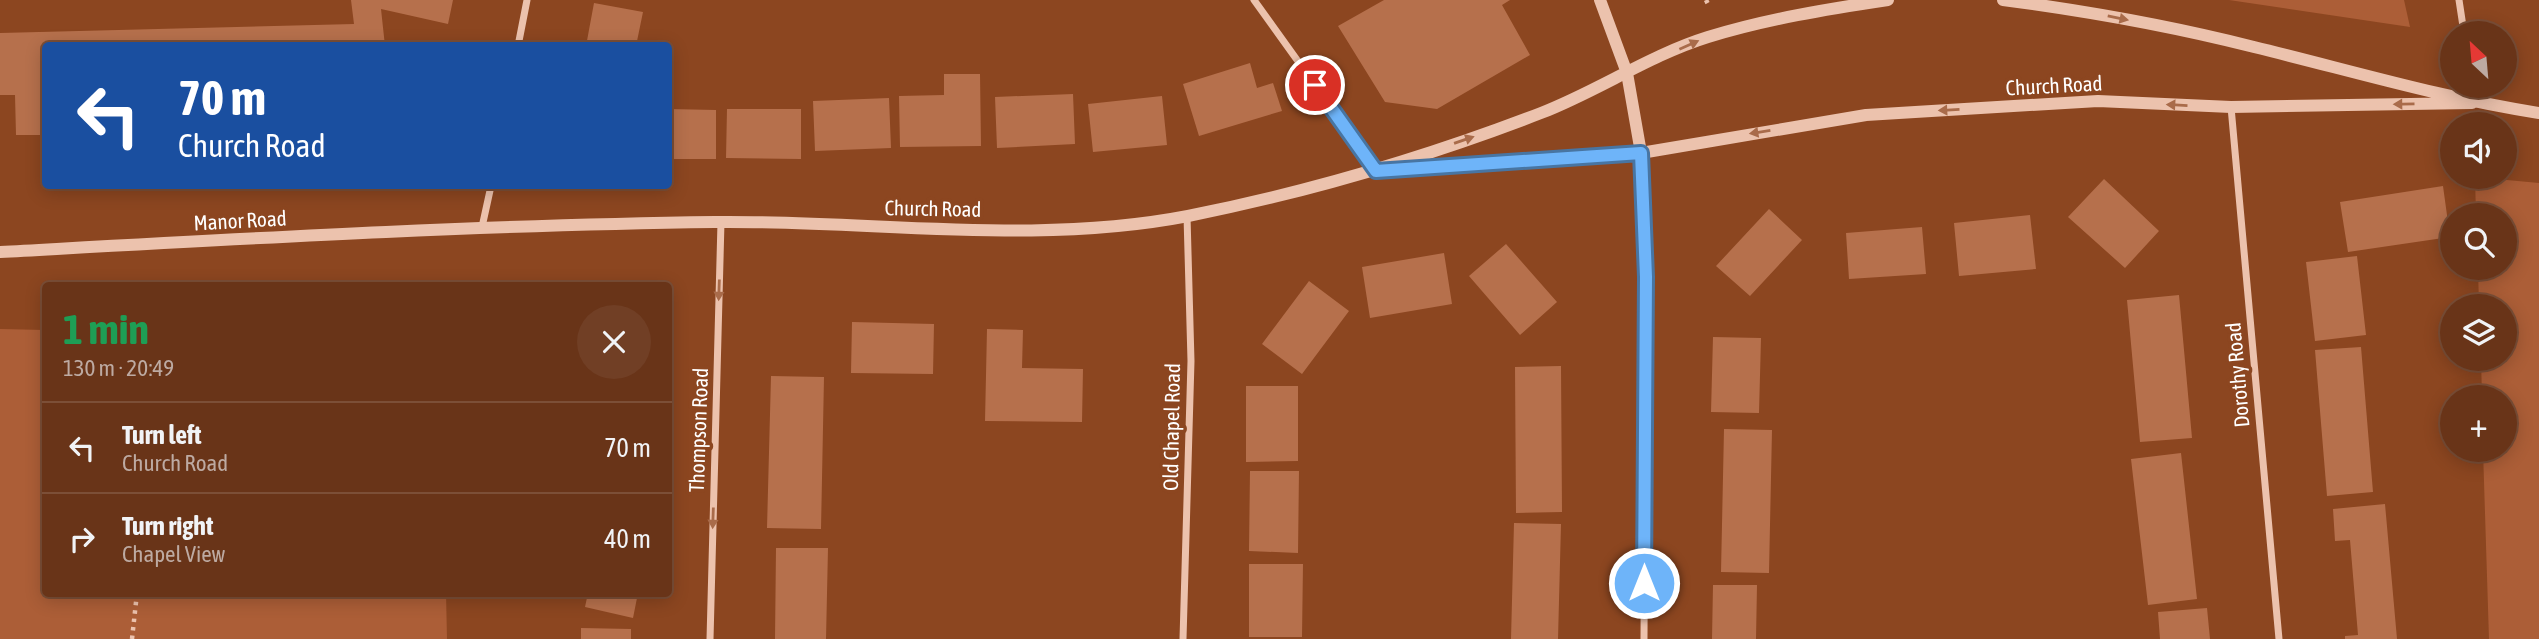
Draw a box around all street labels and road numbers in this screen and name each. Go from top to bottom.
street label: Church Road [2005,70,2103,100]
street label: Church Road [884,195,982,221]
street label: Manor Road [193,206,287,234]
street label: Dorothy Road [2220,321,2254,429]
street label: Old Chapel Road [1158,363,1184,491]
street label: Thompson Road [684,367,712,493]

